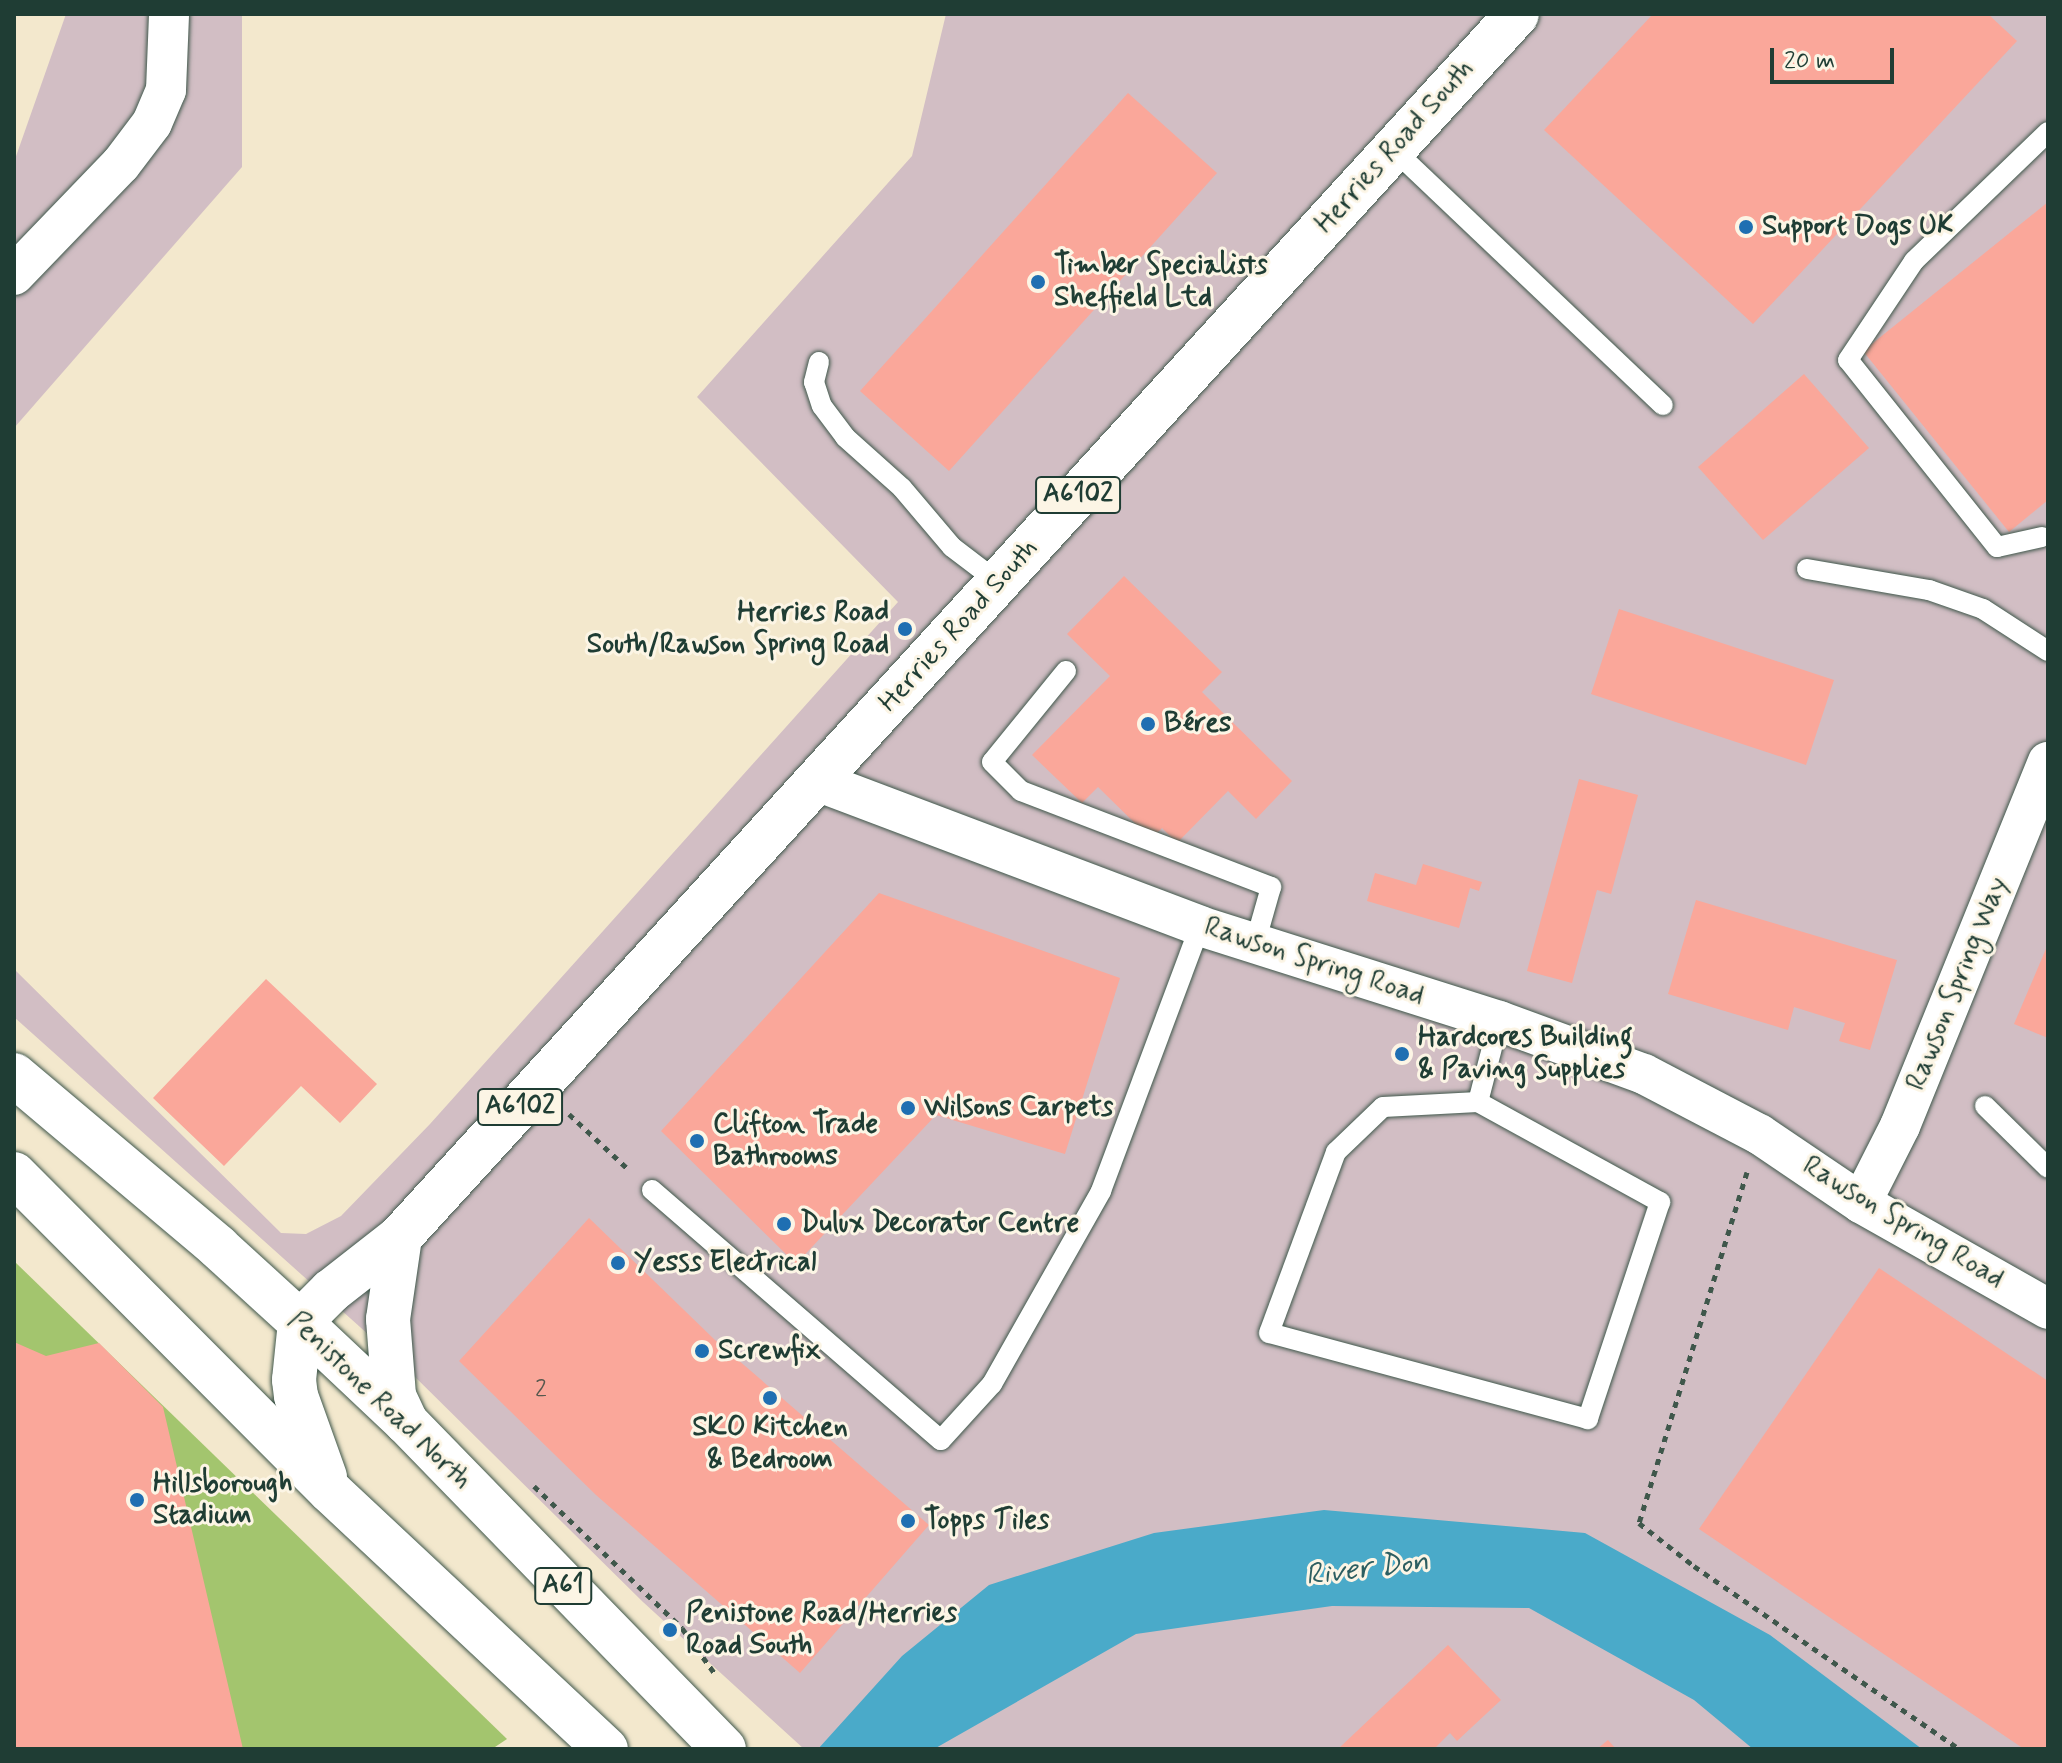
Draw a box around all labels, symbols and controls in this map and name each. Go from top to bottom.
scale bar [1774,32,1898,82]
text: 20 m [1784,46,1835,77]
street label: Herries Road South [1309,54,1481,240]
place label: Support Dogs UK [1762,210,1956,244]
marker: Support Dogs UK [1737,218,1755,236]
place label: Timber Specialists Sheffield Ltd [1054,249,1270,315]
marker: Timber Specialists Sheffield Ltd [1029,273,1047,291]
road number: A6102 [1034,473,1122,517]
street label: Herries Road South [873,533,1045,719]
place label: Herries Road South/Rawson Spring Road [585,596,889,662]
marker: Herries Road South/Rawson Spring Road [896,620,914,638]
place label: Béres [1164,707,1231,741]
marker: Béres [1139,715,1157,733]
street label: Rawson Spring Way [1900,871,2016,1097]
street label: Rawson Spring Road [1199,910,1429,1014]
place label: Hardcores Building & Paving Supplies [1418,1021,1633,1087]
marker: Hardcores Building & Paving Supplies [1393,1045,1411,1063]
road number: A6102 [476,1085,564,1129]
place label: Wilsons Carpets [924,1091,1117,1125]
marker: Wilsons Carpets [899,1099,917,1117]
place label: Clifton Trade Bathrooms [713,1108,878,1174]
marker: Clifton Trade Bathrooms [688,1132,706,1150]
street label: Rawson Spring Road [1795,1149,2011,1297]
place label: Dulux Decorator Centre [800,1207,1089,1241]
marker: Dulux Decorator Centre [775,1215,793,1233]
place label: Yesss Electrical [634,1246,816,1280]
marker: Yesss Electrical [609,1254,627,1272]
street label: Penistone Road North [280,1304,478,1498]
place label: Screwfix [718,1334,821,1368]
marker: Screwfix [693,1342,711,1360]
house number: 2 [535,1376,547,1404]
marker: SKO Kitchen & Bedroom [761,1389,779,1407]
place label: SKO Kitchen & Bedroom [694,1411,846,1477]
place label: Hillsborough Stadium [153,1467,293,1533]
marker: Hillsborough Stadium [128,1491,146,1509]
place label: Topps Tiles [924,1504,1043,1538]
marker: Topps Tiles [899,1512,917,1530]
water label: River Don [1303,1544,1431,1594]
road number: A61 [533,1564,593,1608]
place label: Penistone Road/Herries Road South [686,1597,958,1663]
marker: Penistone Road/Herries Road South [661,1621,679,1639]

